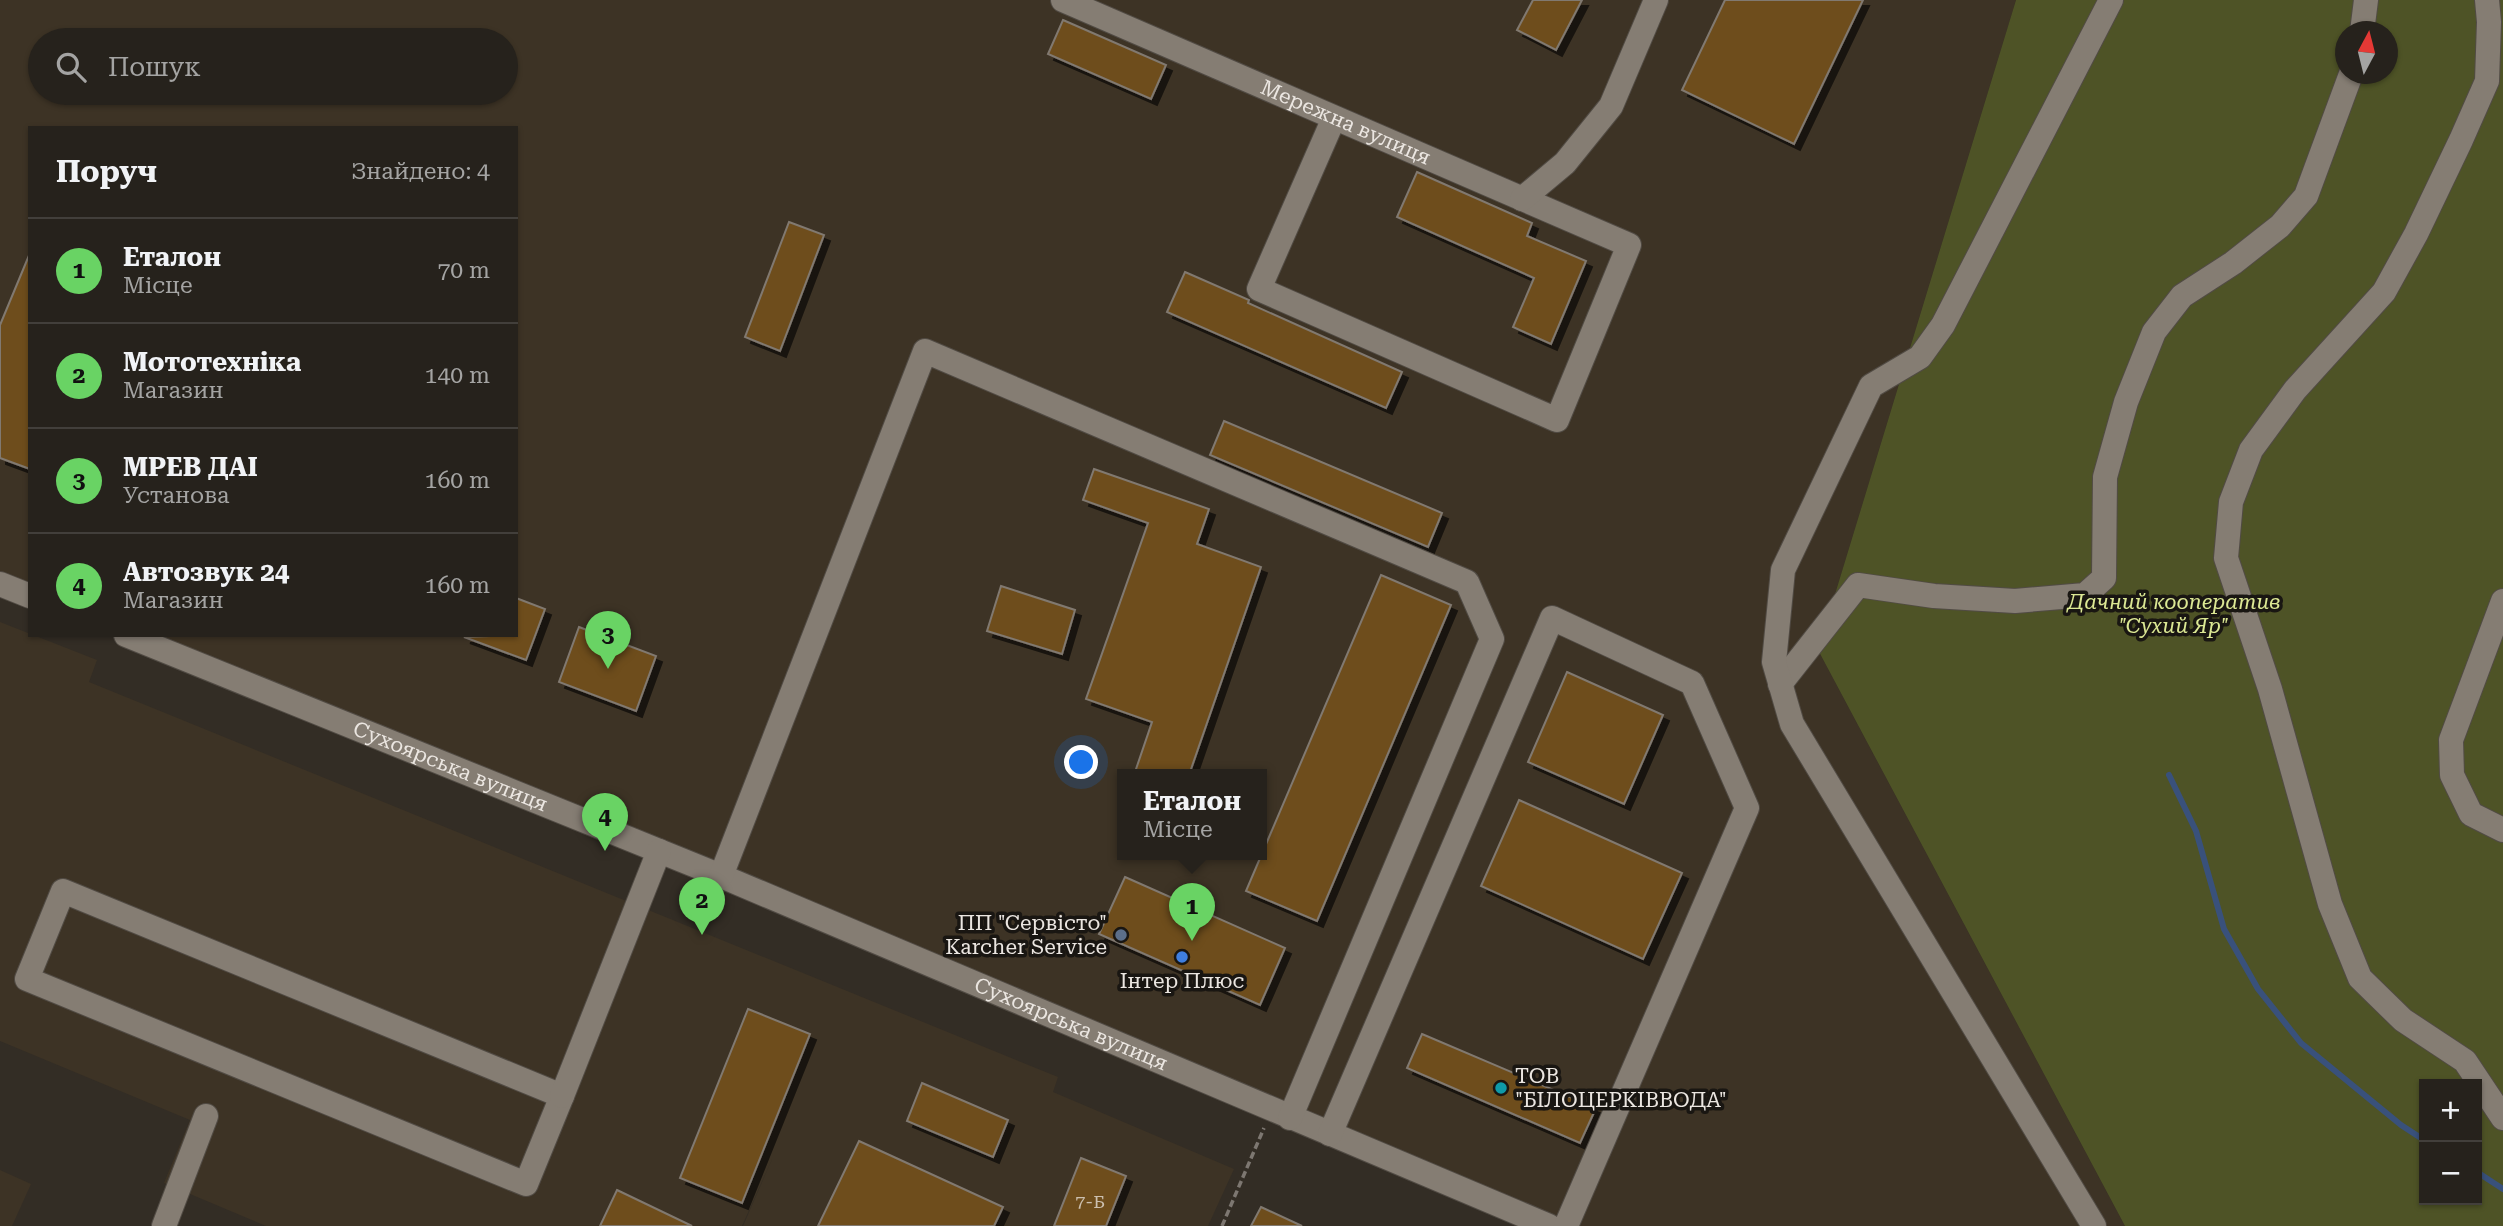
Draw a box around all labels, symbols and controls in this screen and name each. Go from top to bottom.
north arrow [2335,21,2398,84]
search box [28,28,518,105]
icon: search [52,48,90,86]
text: Пошук [108,52,201,82]
street label: Мережна вулиця [1257,75,1434,170]
text: Поруч [56,154,157,189]
text: Знайдено: 4 [351,158,490,185]
text: Еталон [123,242,221,272]
text: 1 [73,257,85,284]
text: 70 m [437,257,490,284]
text: Місце [123,272,193,299]
text: Мототехніка [123,347,301,377]
text: 2 [73,362,85,389]
text: 140 m [425,362,490,389]
text: Магазин [123,377,223,404]
text: МРЕВ ДАІ [123,452,258,482]
text: 3 [73,467,85,494]
text: 160 m [425,467,490,494]
text: Установа [123,482,230,509]
text: Автозвук 24 [123,557,289,587]
text: 4 [73,572,85,599]
text: 160 m [425,572,490,599]
text: Магазин [123,587,223,614]
park label: Дачний кооператив "Сухий Яр" [2065,590,2281,638]
pin: 3 [585,611,631,669]
street label: Сухоярська вулиця [350,716,551,816]
your location [1064,745,1098,779]
popup [1117,769,1267,860]
text: Еталон [1143,786,1241,816]
pin: 4 [582,793,628,851]
text: Місце [1143,816,1213,843]
pin: 2 [679,877,725,935]
pin: 1 [1169,883,1215,941]
place label: ПП "Сервісто" Karcher Service [945,911,1107,959]
marker: ПП "Сервісто" Karcher Service [1113,927,1129,943]
marker: Інтер Плюс [1174,949,1190,965]
place label: Інтер Плюс [1120,969,1245,993]
street label: Сухоярська вулиця [971,973,1171,1075]
place label: ТОВ "БІЛОЦЕРКІВВОДА" [1515,1064,1727,1112]
map controls [2419,1079,2482,1205]
button: + [2419,1079,2482,1142]
marker: ТОВ "БІЛОЦЕРКІВВОДА" [1493,1080,1509,1096]
button: − [2419,1142,2482,1205]
house number: 7-Б [1075,1191,1105,1212]

